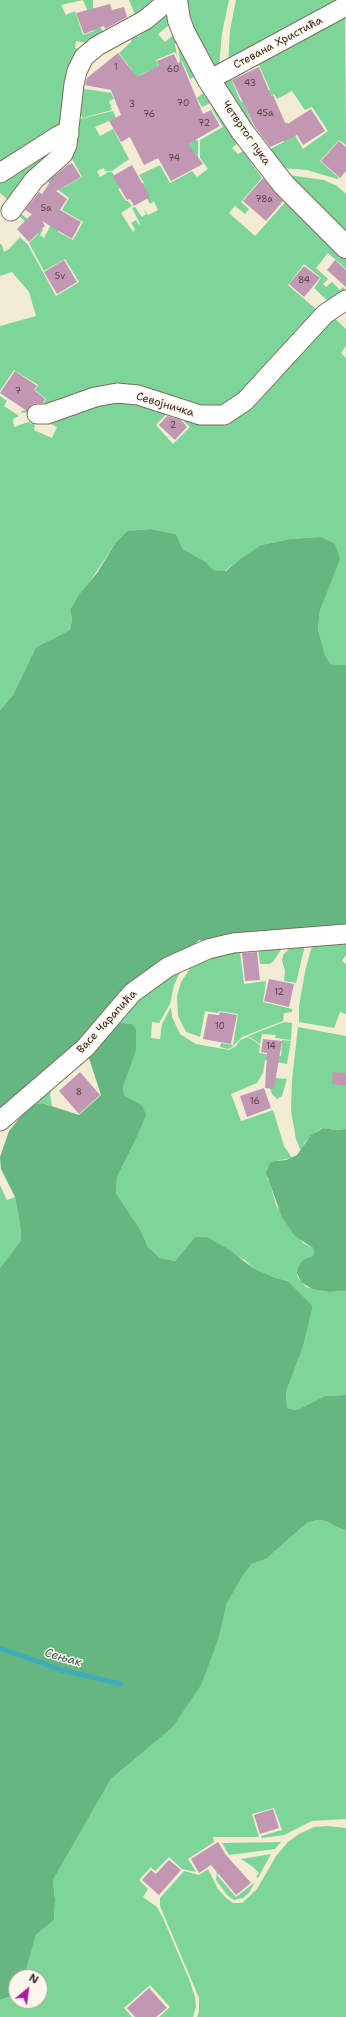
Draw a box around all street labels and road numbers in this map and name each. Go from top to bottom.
street label: Стевана Христића [231,14,325,72]
street label: Четвртог пука [219,98,273,168]
street label: Севојничка [134,390,196,420]
street label: Васе Чарапића [74,988,140,1056]

